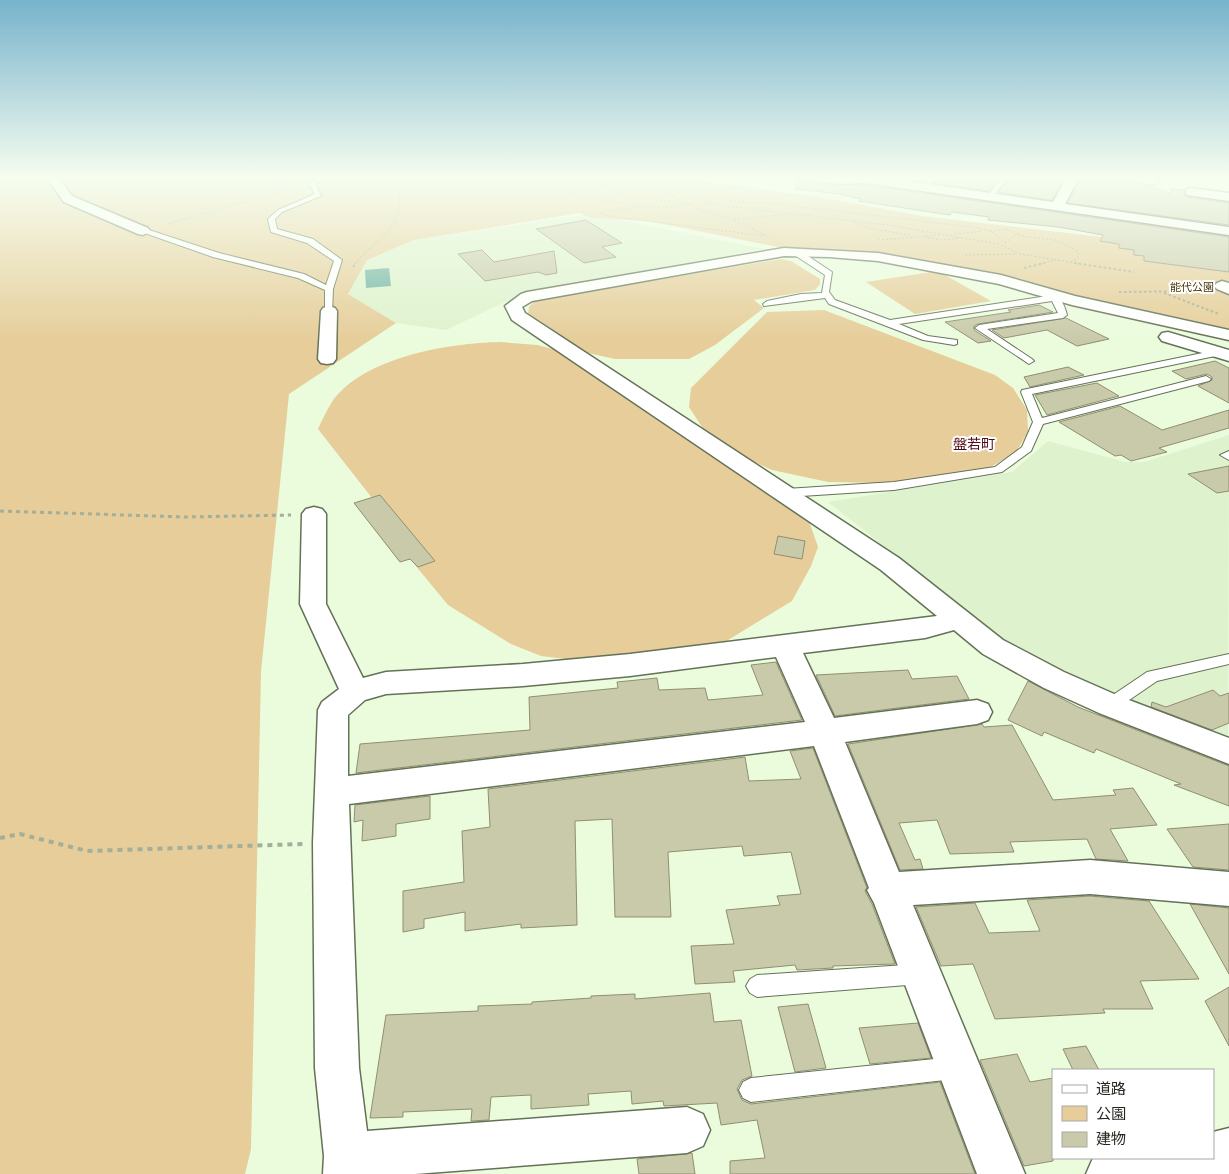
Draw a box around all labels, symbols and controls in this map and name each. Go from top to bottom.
park label: 能代公園 [1170,280,1214,295]
district label: 盤若町 [953,435,995,455]
legend [1052,1069,1214,1159]
text: 道路 [1096,1079,1126,1100]
text: 公園 [1096,1104,1126,1125]
text: 建物 [1096,1129,1126,1150]

